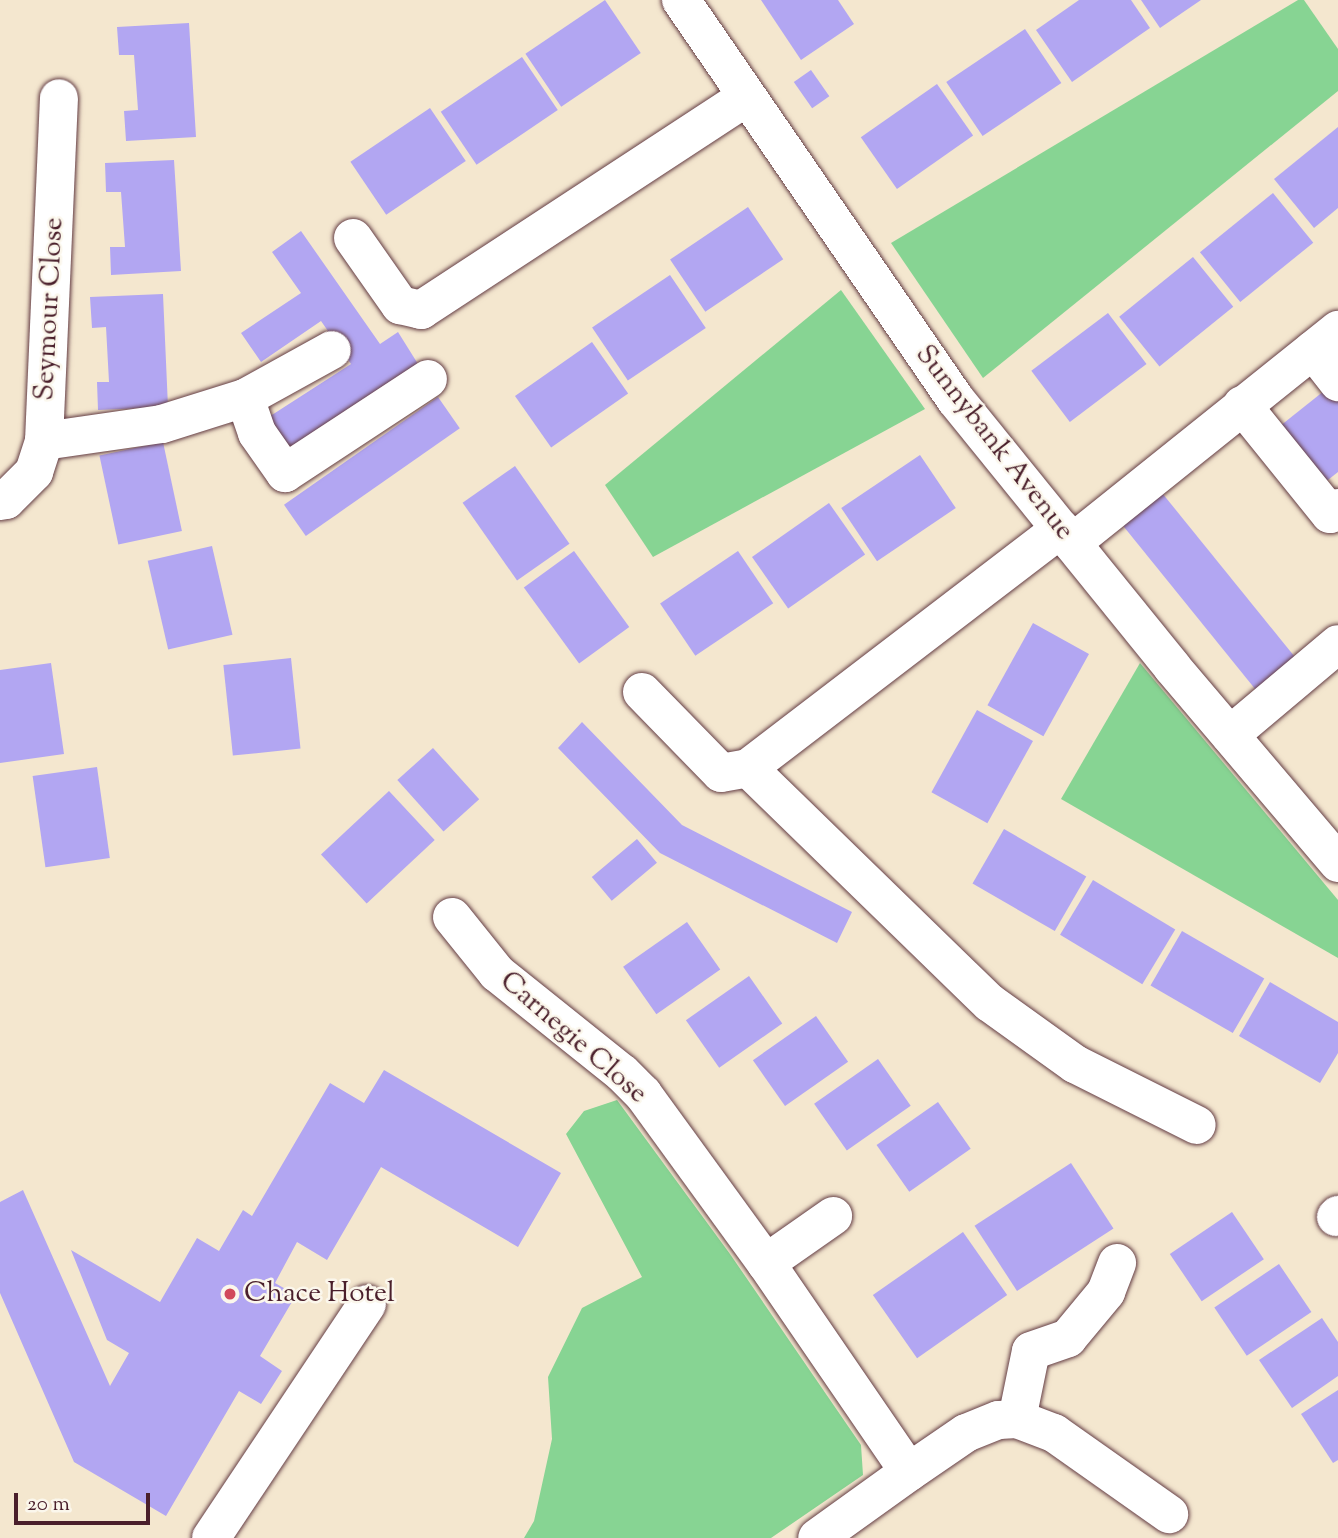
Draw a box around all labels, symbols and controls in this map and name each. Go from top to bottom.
street label: Seymour Close [28,216,72,402]
street label: Sunnybank Avenue [907,339,1081,547]
street label: Carnegie Close [492,965,654,1111]
place label: Chace Hotel [244,1277,395,1311]
marker: Chace Hotel [222,1286,238,1302]
scale bar [18,1478,154,1522]
text: 20 m [27,1490,70,1520]

